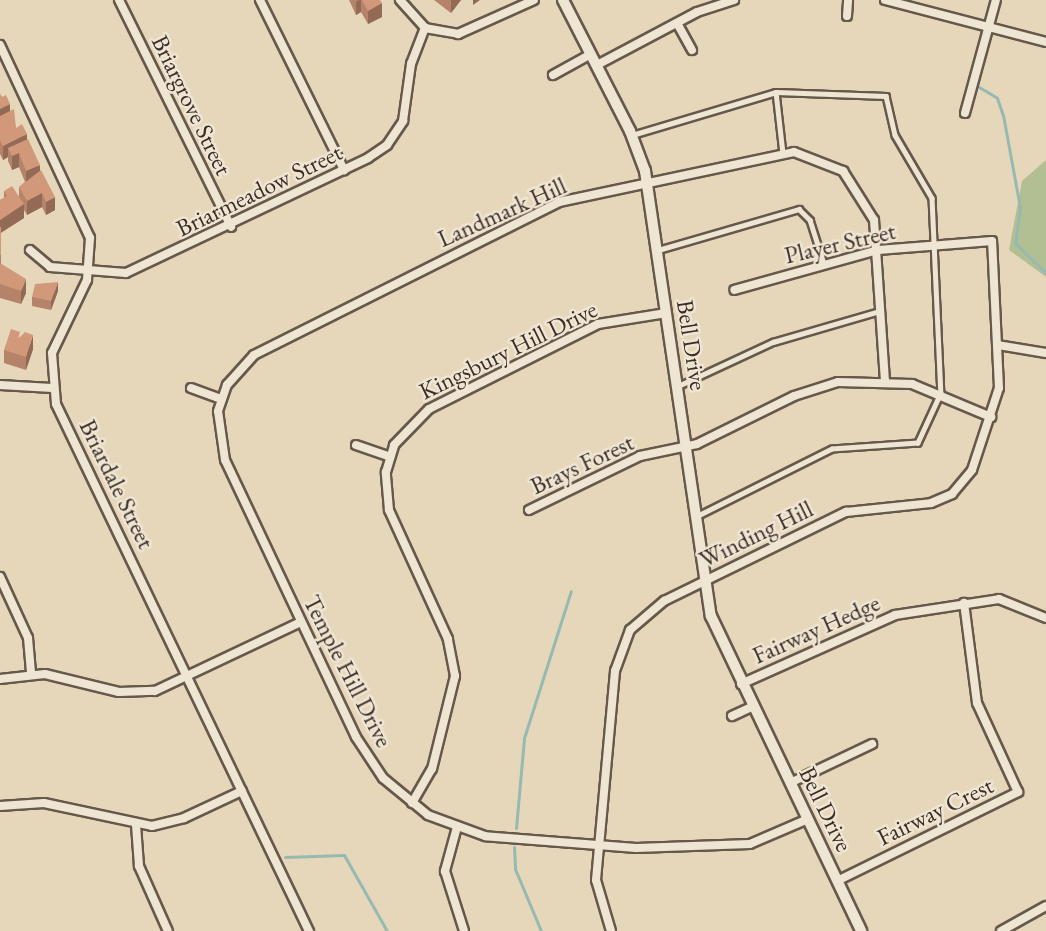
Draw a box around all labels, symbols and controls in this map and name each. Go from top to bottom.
street label: Briargrove Street [146,30,238,180]
street label: Briarmeadow Street [171,137,347,243]
street label: Landmark Hill [433,171,571,253]
street label: Player Street [782,216,898,270]
street label: Kingsbury Hill Drive [414,294,602,406]
street label: Bell Drive [671,298,713,392]
street label: Briardale Street [73,415,161,553]
street label: Brays Forest [526,428,638,500]
street label: Winding Hill [694,494,818,574]
street label: Fairway Hedge [748,588,884,670]
street label: Temple Hill Drive [297,590,399,752]
street label: Bell Drive [793,762,859,856]
street label: Fairway Crest [872,771,998,851]

